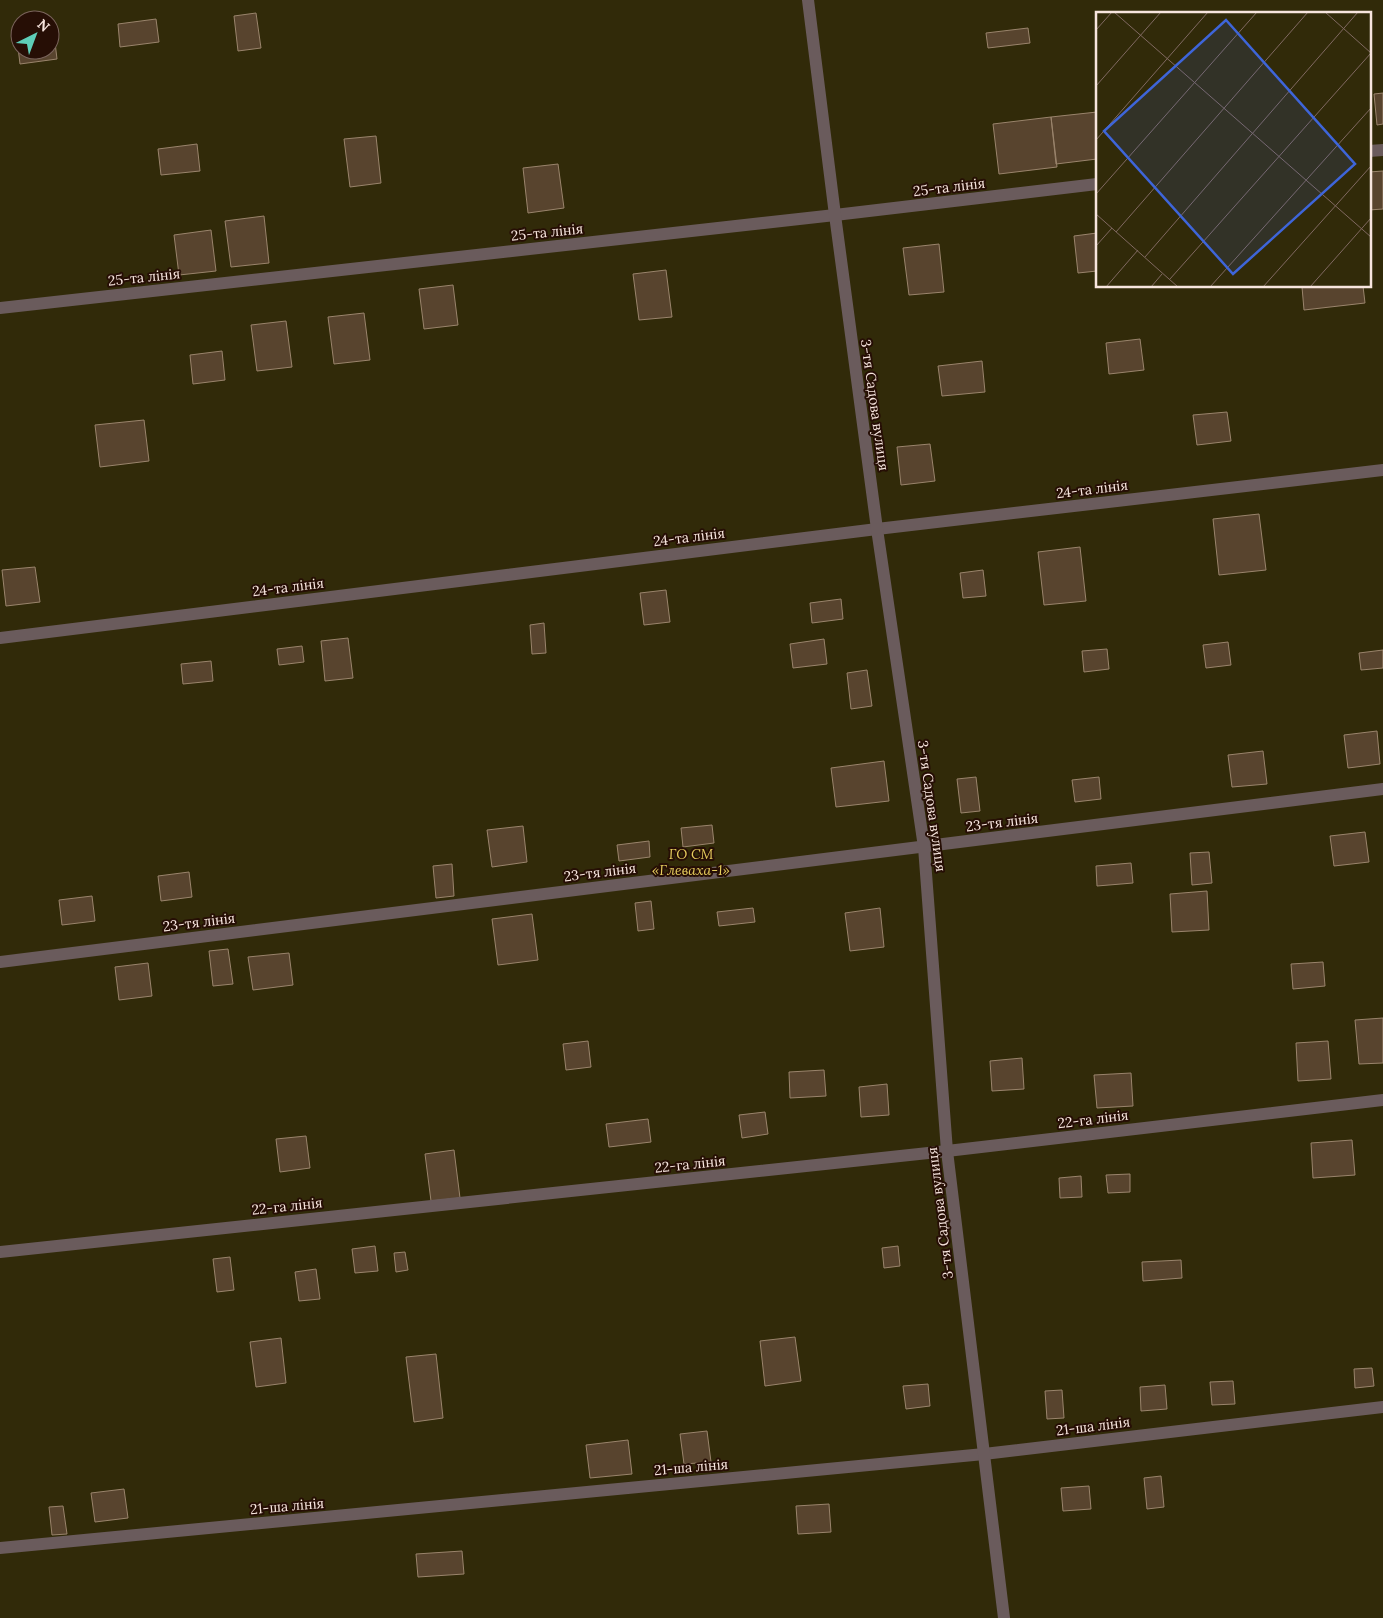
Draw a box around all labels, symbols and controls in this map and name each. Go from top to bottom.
north arrow [10,10,60,60]
inset map [1096,12,1370,288]
text: N [34,15,54,36]
street label: 25-та лінія [912,174,986,200]
street label: 25-та лінія [510,219,584,245]
street label: 25-та лінія [107,264,181,290]
street label: 3-тя Садова вулиця [857,338,893,472]
street label: 24-та лінія [1055,476,1129,502]
street label: 24-та лінія [652,524,726,550]
street label: 24-та лінія [251,574,325,600]
street label: 3-тя Садова вулиця [914,739,950,873]
street label: 23-тя лінія [965,809,1039,835]
park label: ГО СМ «Глеваха-1» [652,845,730,879]
street label: 23-тя лінія [563,859,637,885]
street label: 23-тя лінія [162,909,236,935]
street label: 22-га лінія [1057,1106,1129,1132]
street label: 3-тя Садова вулиця [923,1146,957,1280]
street label: 22-га лінія [654,1151,726,1177]
street label: 22-га лінія [251,1193,323,1219]
street label: 21-ша лінія [1055,1413,1131,1439]
street label: 21-ша лінія [653,1455,729,1479]
street label: 21-ша лінія [249,1494,325,1518]

